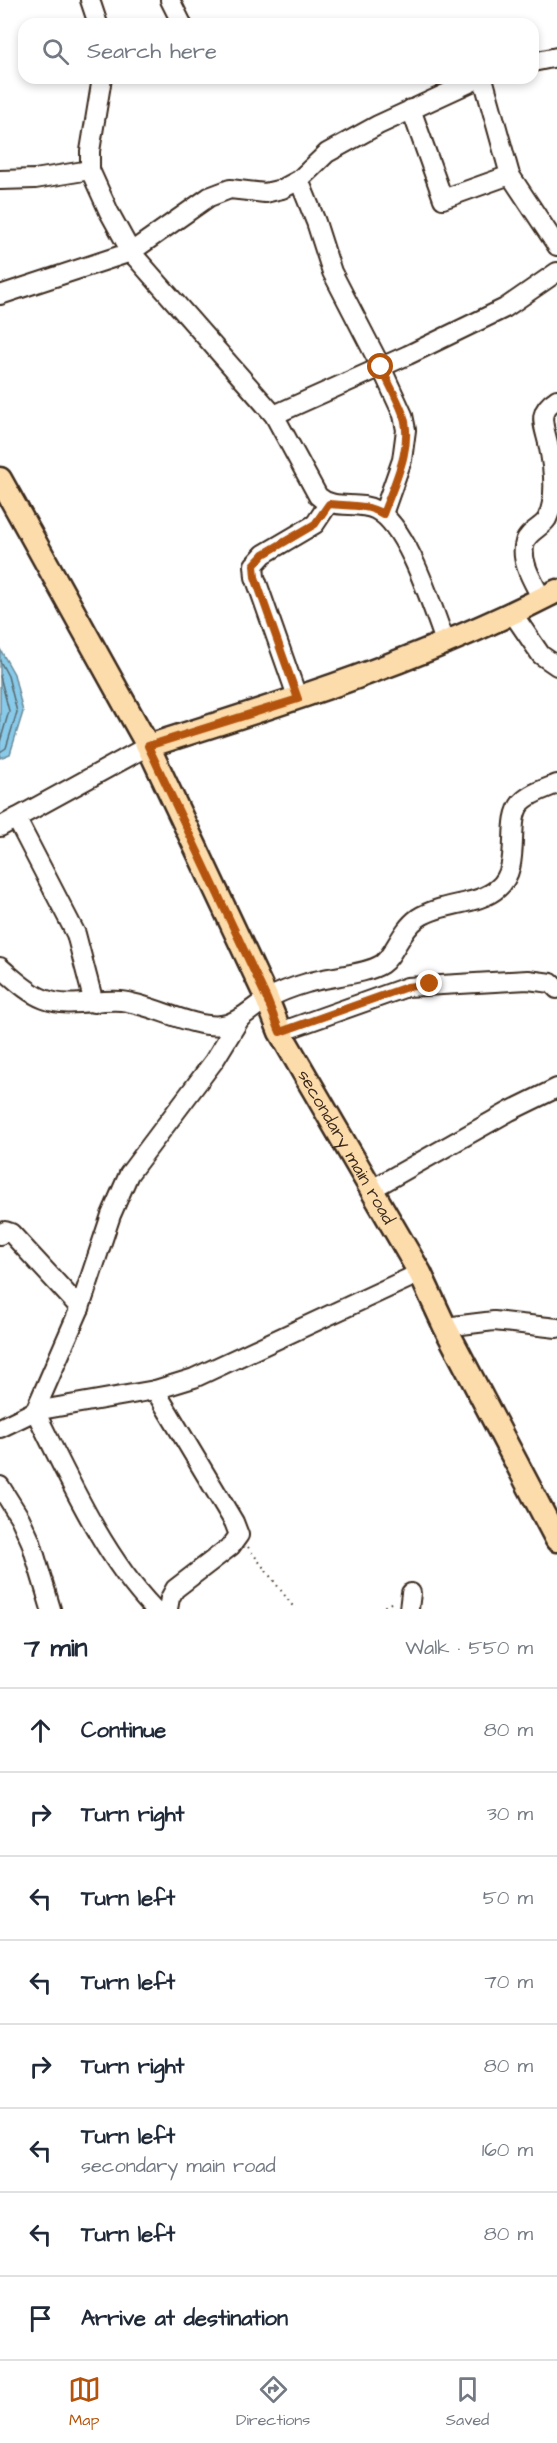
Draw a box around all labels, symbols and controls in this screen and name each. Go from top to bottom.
search box [18,18,539,84]
icon: search [39,35,72,68]
text: Search here [87,36,217,67]
route start [367,353,393,379]
route end [416,970,442,996]
street label: secondary main road [291,1065,401,1229]
text: 7 min [24,1630,88,1666]
text: Walk · 550 m [405,1634,533,1662]
icon: ahead [24,1714,57,1747]
text: Continue [81,1715,166,1746]
text: 80 m [484,1716,533,1744]
icon: right [24,1798,57,1831]
text: Turn right [81,1799,184,1830]
text: 30 m [487,1800,533,1828]
icon: left [24,1882,57,1915]
text: Turn left [81,1883,175,1914]
text: 50 m [483,1884,533,1912]
icon: left [24,1966,57,1999]
text: Turn left [81,1967,175,1998]
text: 70 m [485,1968,533,1996]
icon: right [24,2050,57,2083]
text: Turn right [81,2051,184,2082]
text: 80 m [484,2052,533,2080]
text: Turn left [81,2121,175,2152]
icon: left [24,2134,57,2167]
text: 160 m [482,2136,533,2164]
text: secondary main road [81,2152,276,2180]
icon: left [24,2218,57,2251]
text: Turn left [81,2219,175,2250]
text: 80 m [484,2220,533,2248]
icon: arrive [24,2302,57,2335]
text: Arrive at destination [81,2303,288,2334]
tab: Map [68,2373,101,2431]
tab: Directions [236,2373,310,2431]
tab: Saved [446,2373,489,2431]

